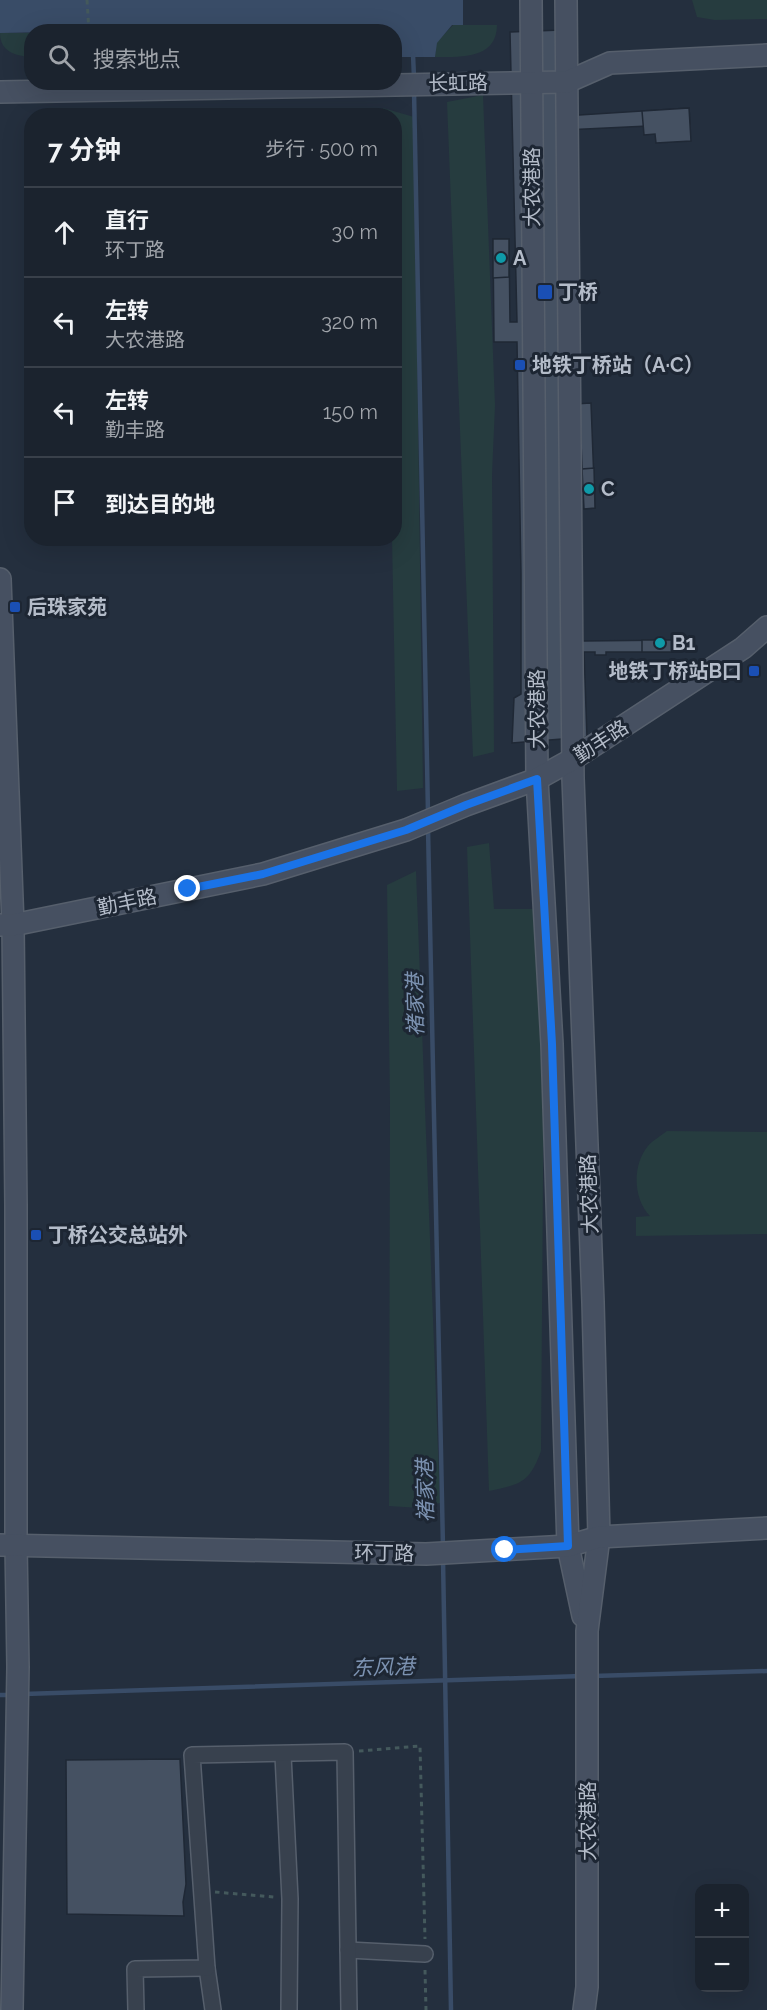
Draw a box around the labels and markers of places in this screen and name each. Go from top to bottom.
place label: A [513,246,527,270]
marker: A [494,251,508,265]
place label: 丁桥 [558,280,598,304]
marker: 丁桥 [536,283,554,301]
place label: 地铁丁桥站（A·C） [532,353,704,377]
marker: 地铁丁桥站（A·C） [513,358,527,372]
place label: C [601,477,615,501]
marker: C [582,482,596,496]
place label: 后珠家苑 [27,595,107,619]
marker: 后珠家苑 [8,600,22,614]
place label: B1 [672,631,696,655]
marker: B1 [653,636,667,650]
place label: 地铁丁桥站B口 [608,659,742,683]
marker: 地铁丁桥站B口 [747,664,761,678]
place label: 丁桥公交总站外 [48,1223,188,1247]
marker: 丁桥公交总站外 [29,1228,43,1242]

